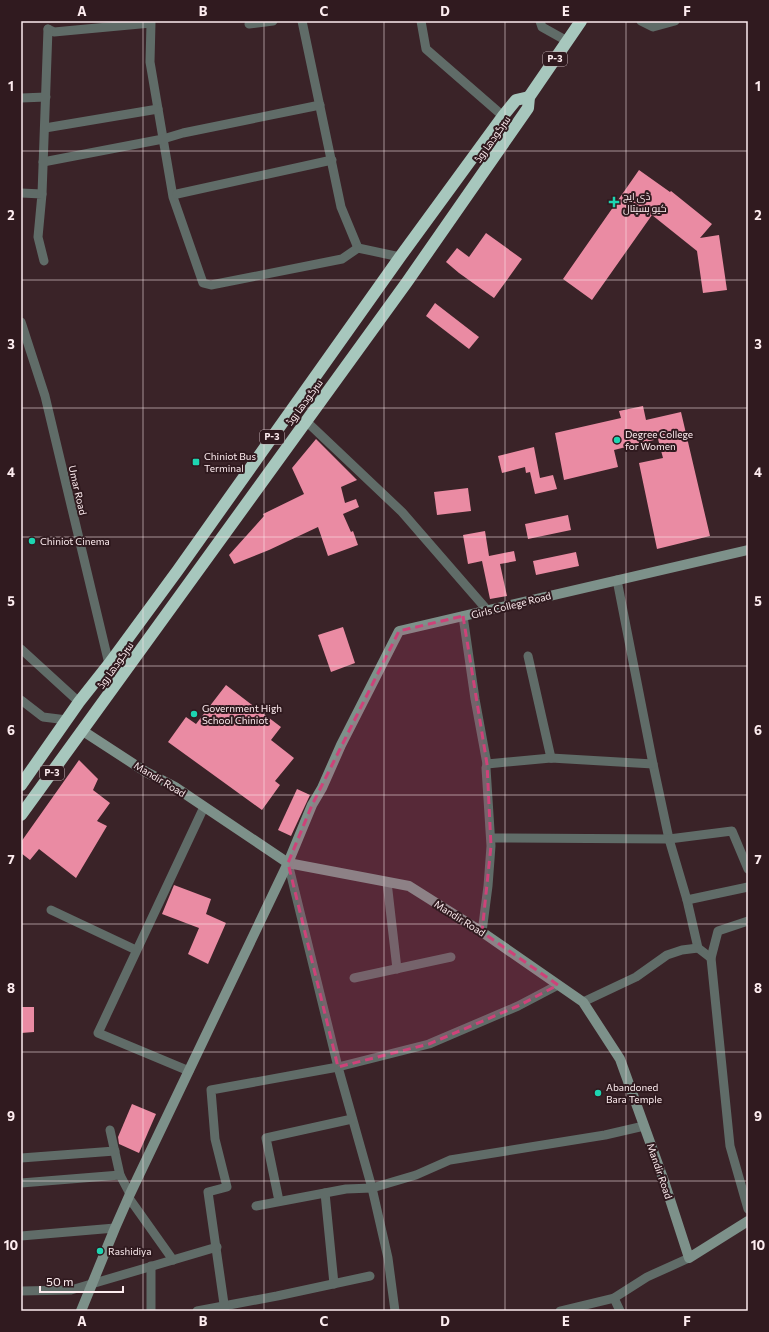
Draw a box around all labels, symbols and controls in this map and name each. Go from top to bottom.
text: A [77,3,87,19]
text: B [199,3,208,19]
text: C [320,3,329,19]
text: D [440,3,450,19]
text: E [562,3,570,19]
text: F [683,3,691,19]
road number: P-3 [543,52,567,66]
text: 1 [8,78,14,94]
text: 1 [755,78,761,94]
street label: سرگودھا روڈ [472,113,512,165]
place label: ڈی ایچ کیو ہسپتال [623,190,667,215]
marker: ڈی ایچ کیو ہسپتال [608,196,620,208]
text: 2 [7,207,15,223]
text: 2 [754,207,762,223]
text: 3 [7,336,15,352]
text: 3 [754,336,762,352]
street label: سرگودھا روڈ [283,377,325,427]
place label: Degree College for Women [625,428,693,452]
road number: P-3 [260,430,284,444]
marker: Degree College for Women [612,435,622,445]
place label: Chiniot Bus Terminal [204,450,256,474]
marker: Chiniot Bus Terminal [191,457,201,467]
text: 4 [7,464,15,480]
street label: Umar Road [66,464,90,516]
text: 4 [754,464,762,480]
place label: Chiniot Cinema [40,535,110,547]
marker: Chiniot Cinema [27,536,37,546]
street label: Girls College Road [470,589,552,621]
text: 5 [7,593,15,609]
text: 5 [754,593,762,609]
street label: سرگودھا روڈ [95,639,135,691]
place label: Government High School Chiniot [202,702,282,726]
marker: Government High School Chiniot [189,709,199,719]
text: 6 [7,722,15,738]
text: 6 [754,722,762,738]
street label: Mandir Road [132,759,188,799]
road number: P-3 [40,766,64,780]
text: 7 [7,851,15,867]
text: 7 [754,851,762,867]
street label: Mandir Road [432,898,488,939]
text: 8 [7,980,15,996]
text: 8 [754,980,762,996]
place label: Abandoned Bara Temple [606,1081,662,1105]
marker: Abandoned Bara Temple [593,1088,603,1098]
text: 9 [7,1108,15,1124]
text: 9 [754,1108,762,1124]
street label: Mandir Road [645,1142,675,1201]
text: 10 [4,1237,19,1253]
text: 10 [751,1237,766,1253]
place label: Rashidiya [108,1245,151,1257]
marker: Rashidiya [95,1246,105,1256]
scale bar [40,1268,123,1294]
text: 50 m [46,1274,74,1288]
text: A [77,1313,87,1329]
text: B [199,1313,208,1329]
text: C [320,1313,329,1329]
text: D [440,1313,450,1329]
text: E [562,1313,570,1329]
text: F [683,1313,691,1329]

